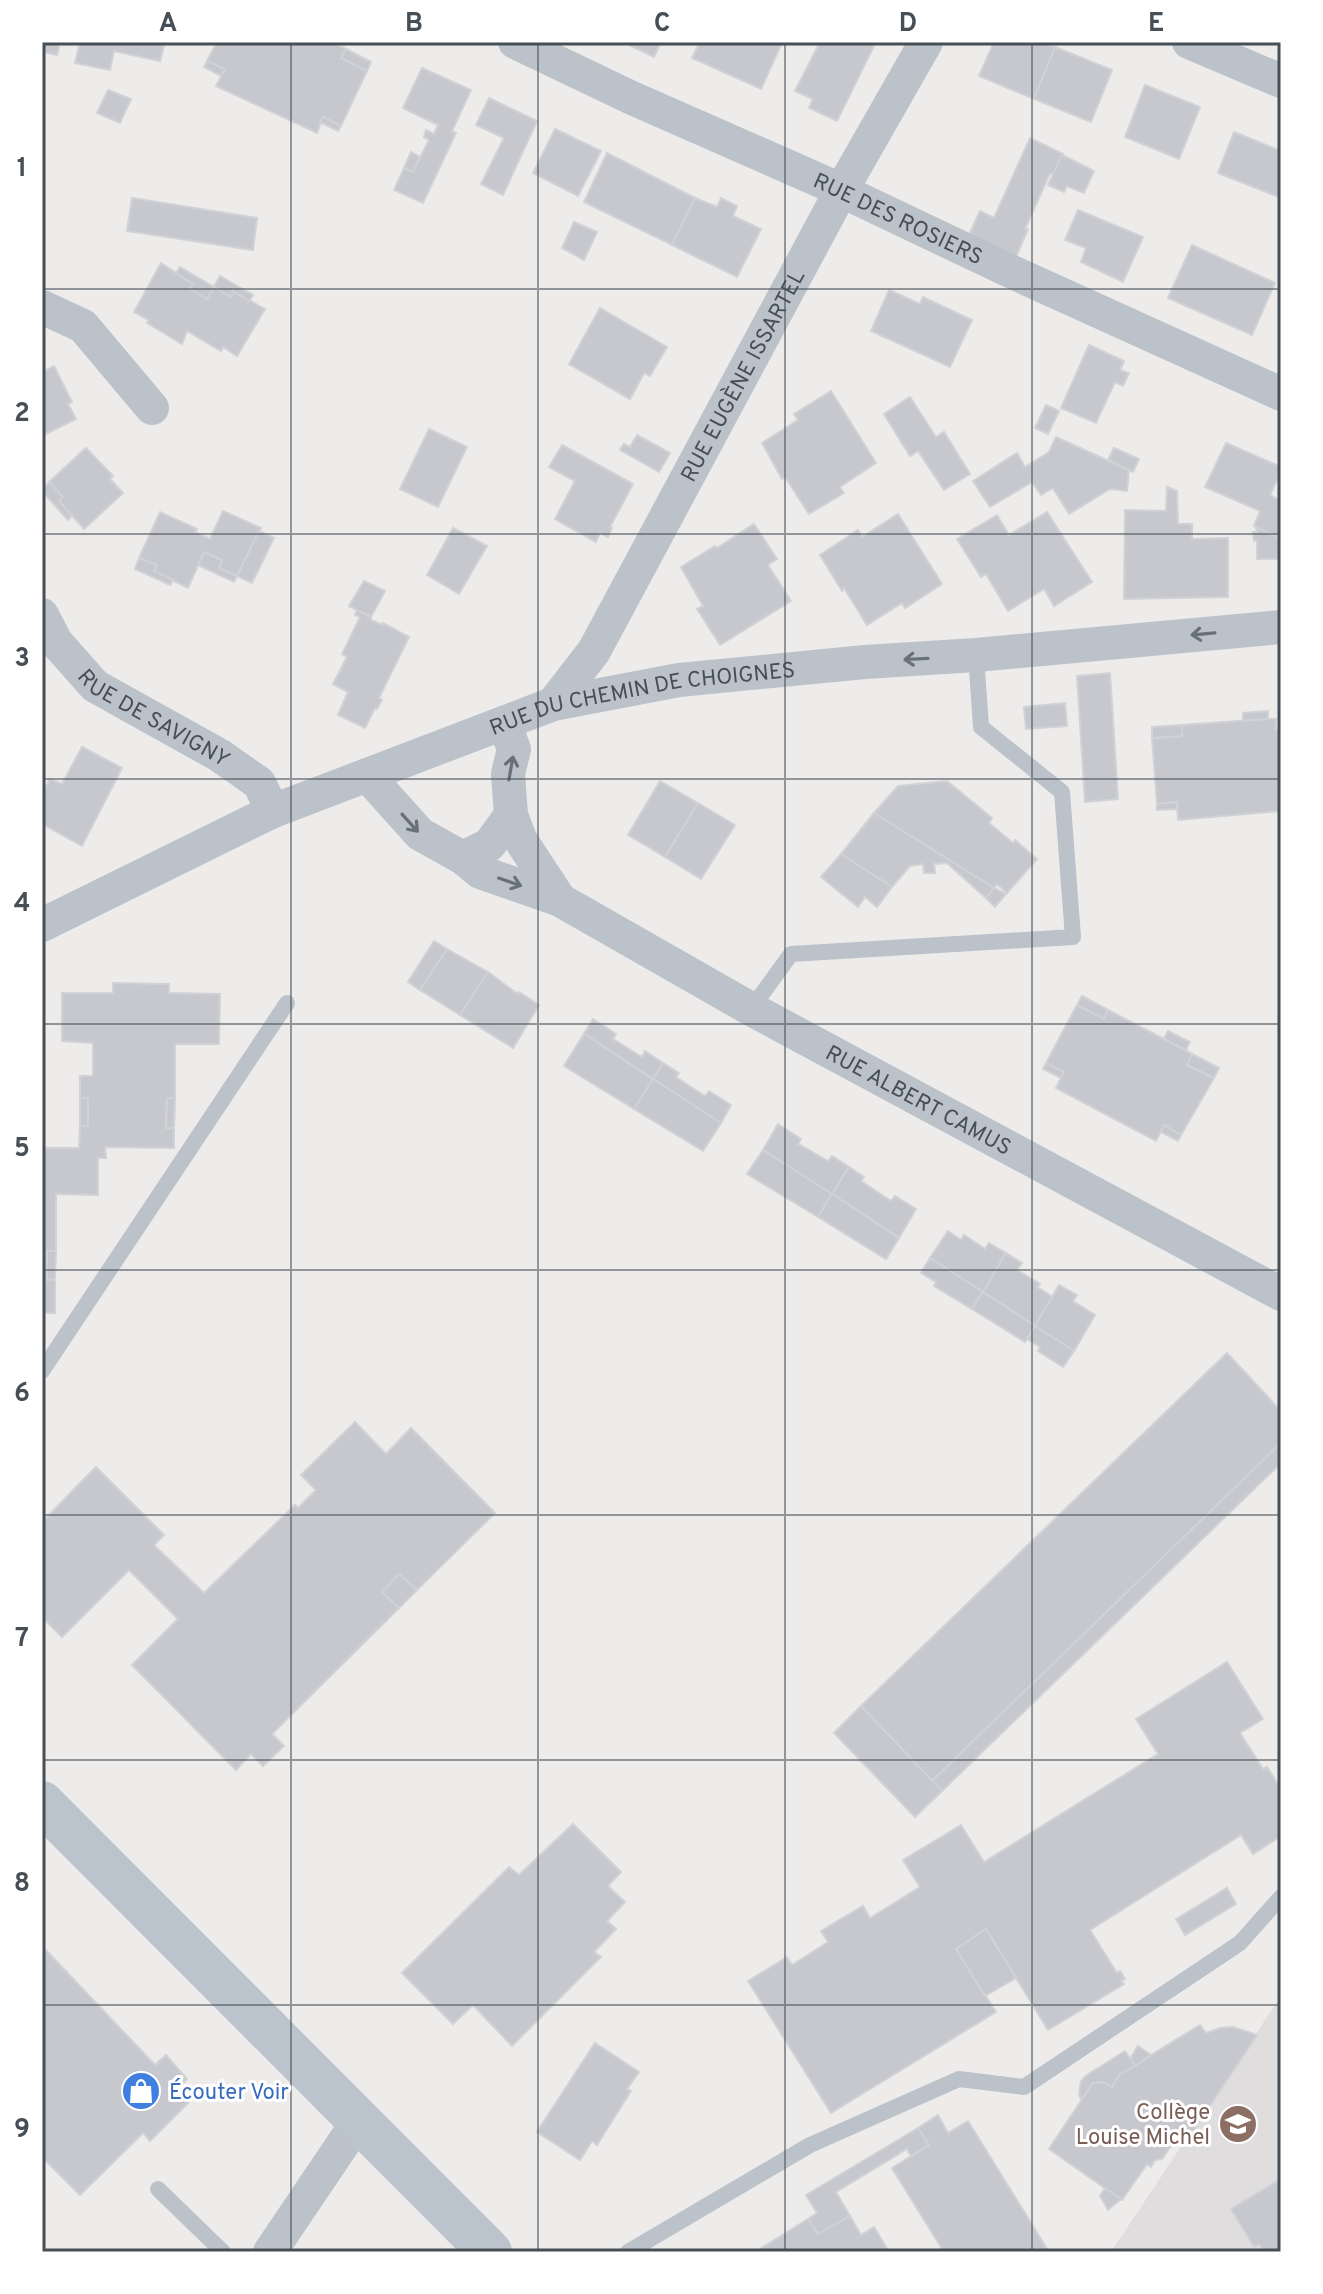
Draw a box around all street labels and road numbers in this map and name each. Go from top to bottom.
street label: RUE DES ROSIERS [809,168,987,272]
street label: RUE EUGÈNE ISSARTEL [676,266,812,487]
street label: RUE DU CHEMIN DE CHOIGNES [486,658,796,743]
street label: RUE DE SAVIGNY [70,664,234,774]
street label: RUE ALBERT CAMUS [820,1041,1015,1162]

